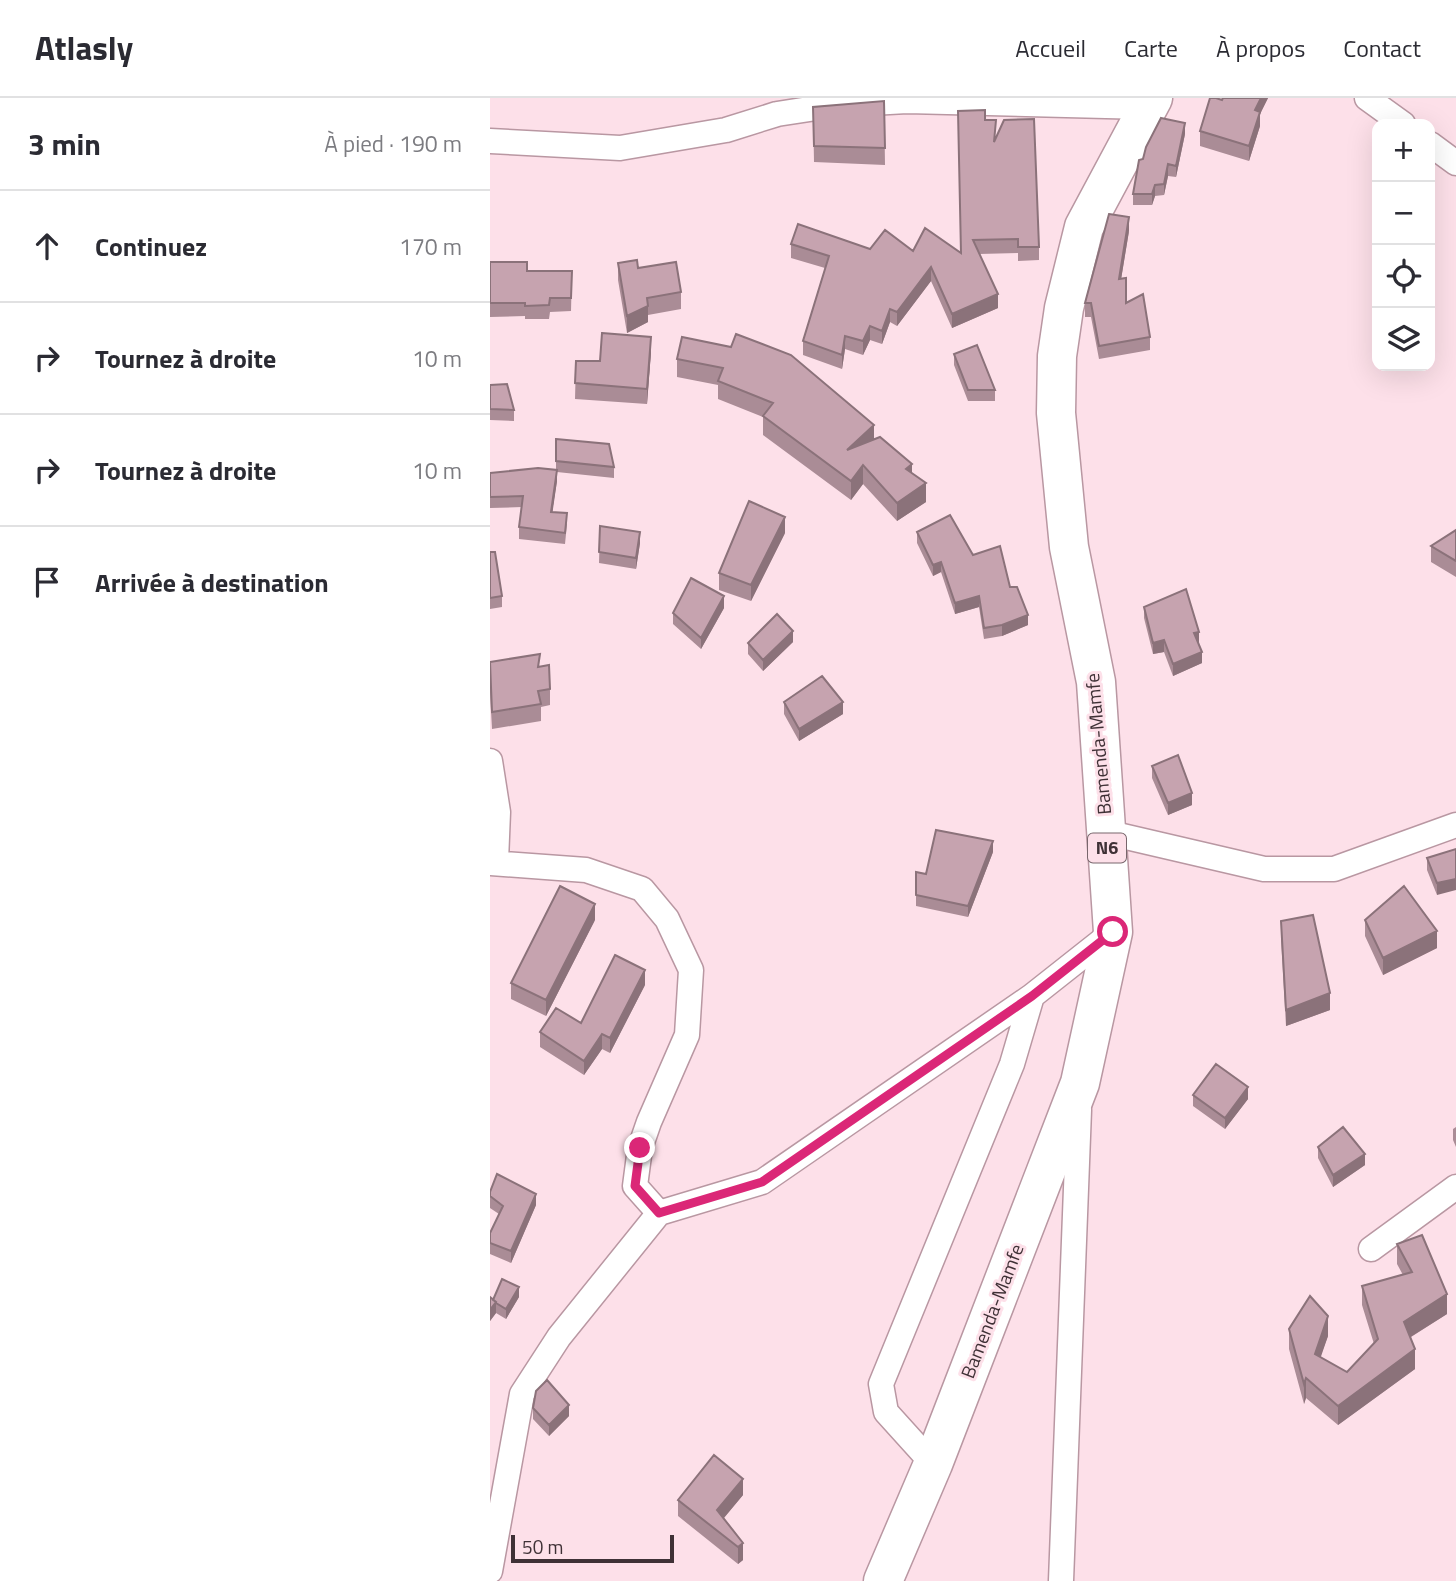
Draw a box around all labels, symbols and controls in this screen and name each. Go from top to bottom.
text: Atlasly [35,23,133,73]
text: Accueil [1015,30,1086,66]
text: Carte [1124,30,1178,66]
text: À propos [1216,30,1305,66]
text: Contact [1343,30,1421,66]
map controls [1372,119,1435,371]
button: + [1372,119,1435,182]
text: 3 min [28,121,101,167]
text: À pied · 190 m [324,126,462,161]
button: − [1372,182,1435,245]
icon: ahead [28,227,66,265]
text: Continuez [95,227,207,266]
text: 170 m [399,229,462,264]
button: locate [1372,245,1435,308]
button: layers [1372,308,1435,371]
icon: right [28,339,66,377]
text: Tournez à droite [95,339,276,378]
text: 10 m [412,341,462,376]
icon: right [28,451,66,489]
text: Tournez à droite [95,451,276,490]
text: 10 m [412,453,462,488]
icon: arrive [28,563,66,601]
text: Arrivée à destination [95,563,329,602]
street label: Bamenda-Mamfe [1077,672,1118,816]
road number: N6 [1088,834,1126,862]
route start [1097,916,1128,947]
route end [624,1132,655,1163]
street label: Bamenda-Mamfe [953,1239,1030,1382]
scale bar [511,1532,674,1564]
text: 50 m [522,1532,563,1561]

